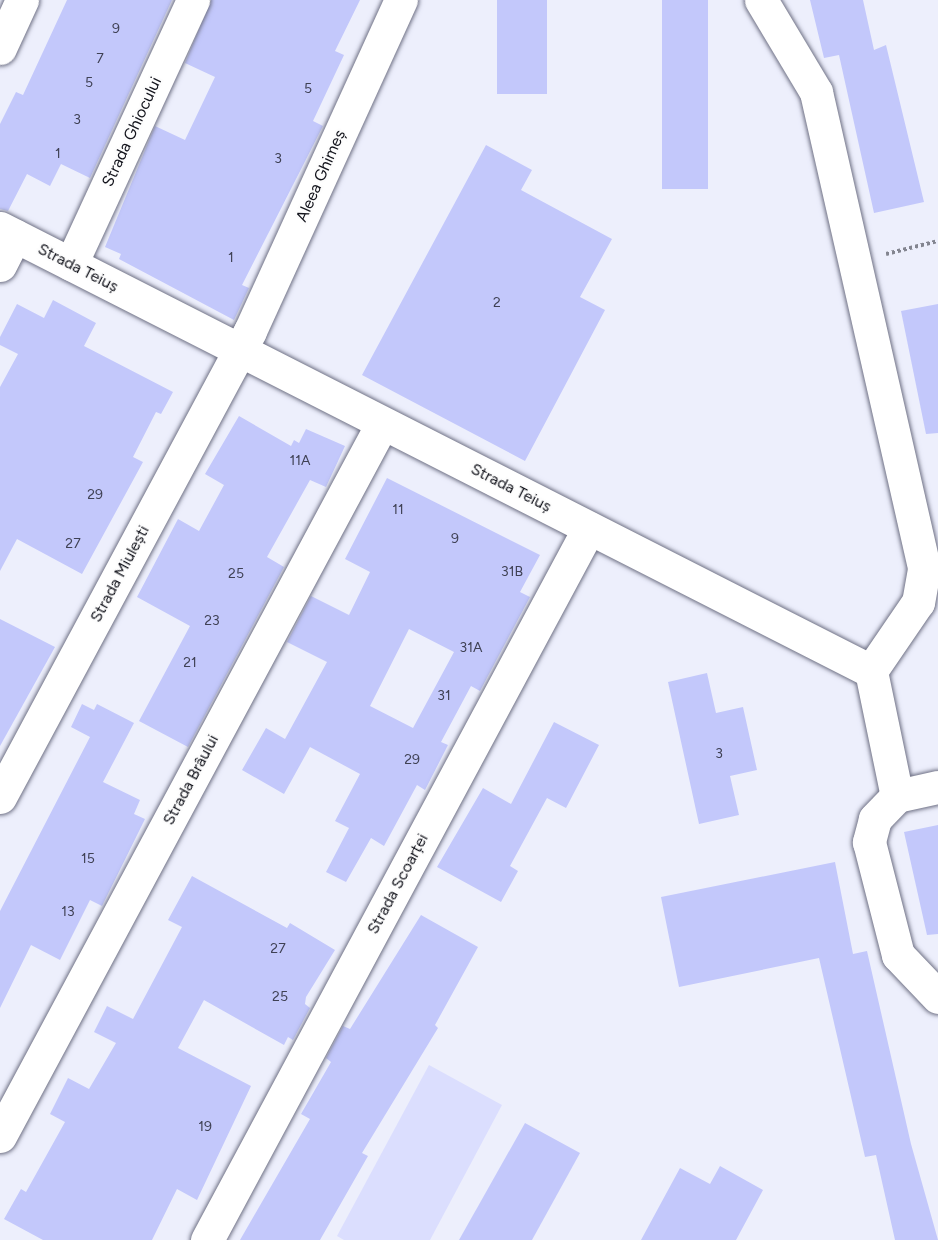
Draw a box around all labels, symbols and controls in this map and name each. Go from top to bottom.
house number: 9 [112,21,120,37]
house number: 7 [96,51,104,67]
street label: Strada Ghiocului [98,74,166,190]
house number: 5 [85,75,93,91]
house number: 5 [304,81,312,97]
house number: 3 [73,112,81,128]
street label: Aleea Ghimeș [292,127,350,225]
house number: 1 [55,146,61,162]
house number: 3 [274,151,282,167]
street label: Strada Teiuș [35,240,121,296]
house number: 1 [228,250,234,266]
house number: 2 [493,295,501,311]
house number: 11A [289,453,311,469]
street label: Strada Teiuș [468,460,554,516]
house number: 29 [87,487,103,503]
house number: 11 [392,502,404,518]
street label: Strada Miulești [86,522,154,626]
house number: 9 [451,531,459,547]
house number: 27 [65,536,81,552]
house number: 31B [501,564,523,580]
house number: 25 [228,566,244,582]
house number: 23 [204,613,220,629]
house number: 31A [460,640,482,656]
house number: 21 [183,655,197,671]
house number: 31 [437,688,451,704]
street label: Strada Brâului [159,732,223,828]
house number: 3 [715,746,723,762]
house number: 29 [404,752,420,768]
street label: Strada Scoarței [364,831,432,937]
house number: 15 [81,851,95,867]
house number: 13 [61,904,75,920]
house number: 27 [270,941,286,957]
house number: 25 [272,989,288,1005]
house number: 19 [198,1119,212,1135]

